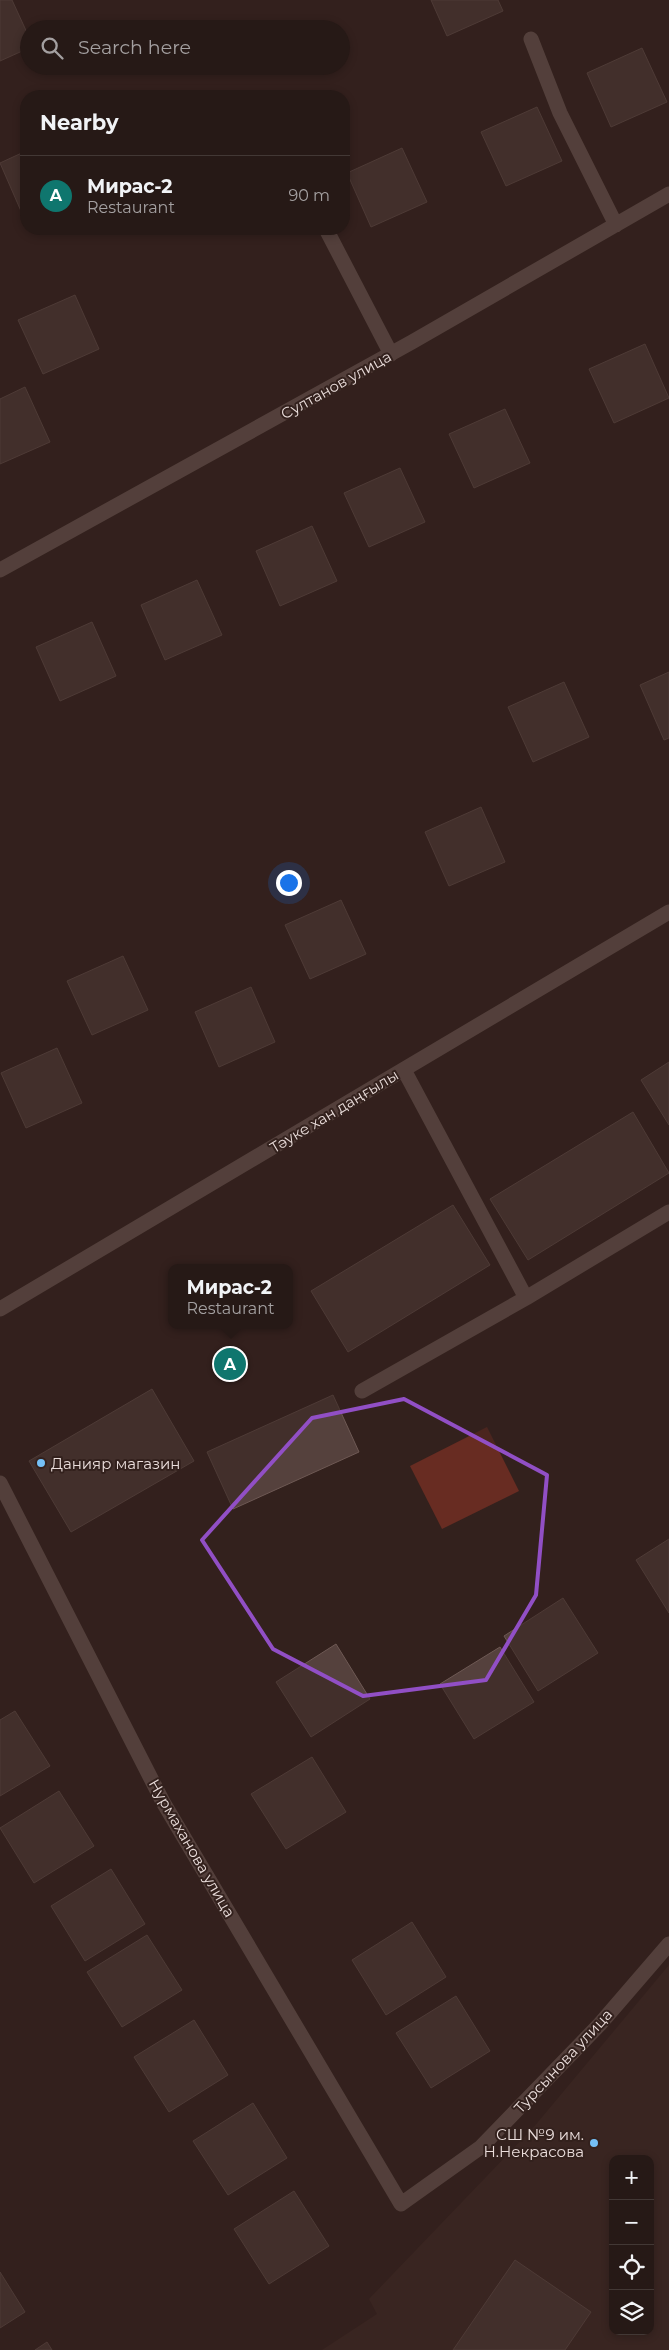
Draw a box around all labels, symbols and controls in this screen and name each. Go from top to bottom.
search box [20,20,350,75]
icon: search [38,34,66,62]
text: Search here [78,36,191,59]
text: Nearby [40,110,119,135]
text: Мирас-2 [87,175,172,198]
text: A [50,186,62,205]
text: 90 m [288,186,330,205]
text: Restaurant [87,198,175,217]
street label: Султанов улица [277,347,395,423]
your location [276,870,302,896]
street label: Тәуке хан даңғылы [266,1065,402,1157]
popup [168,1264,293,1329]
text: Мирас-2 [187,1276,272,1299]
text: Restaurant [187,1299,274,1318]
pin: A [214,1345,246,1383]
place label: Данияр магазин [51,1454,180,1473]
marker: Данияр магазин [35,1457,47,1469]
street label: Нурмаханова улица [145,1776,239,1920]
street label: Турсынова улица [510,2005,616,2117]
place label: СШ №9 им. Н.Некрасова [484,2125,584,2161]
marker: СШ №9 им. Н.Некрасова [588,2137,600,2149]
map controls [609,2155,654,2335]
button: + [609,2155,654,2200]
button: − [609,2200,654,2245]
button: locate [609,2245,654,2290]
button: layers [609,2290,654,2335]

